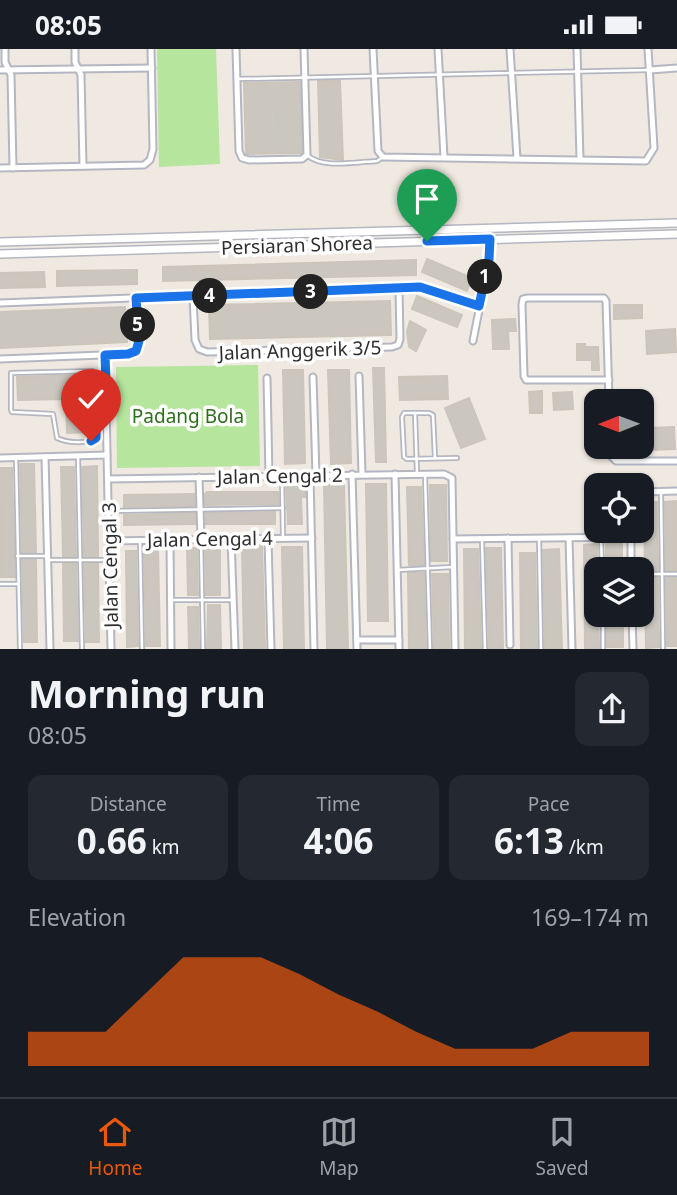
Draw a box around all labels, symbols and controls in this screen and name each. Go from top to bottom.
text: 08:05 [35,7,102,43]
pin [397,169,457,241]
icon: arrive [408,180,446,218]
street label: Persiaran Shorea [221,229,373,261]
pin: 1 [468,259,503,295]
text: 1 [479,263,490,289]
pin: 3 [294,275,328,309]
text: 3 [305,278,316,304]
pin: 4 [192,279,228,313]
text: 4 [204,282,215,308]
pin: 5 [120,307,156,343]
text: 5 [132,311,143,337]
street label: Jalan Anggerik 3/5 [216,334,382,366]
pin [61,369,121,441]
icon: check [72,380,110,418]
north arrow [584,389,654,459]
map controls [584,389,654,627]
park label: Padang Bola [132,403,244,429]
street label: Jalan Cengal 2 [215,462,343,490]
button: locate [584,473,654,543]
street label: Jalan Cengal 3 [96,502,124,630]
street label: Jalan Cengal 4 [145,525,273,553]
button: layers [584,557,654,627]
text: Morning run [28,667,266,719]
button: share [575,672,649,746]
text: 08:05 [28,719,87,751]
text: Distance [90,791,167,817]
text: Time [317,791,360,817]
text: Pace [528,791,570,817]
text: 0.66 [77,817,147,864]
text: 4:06 [304,817,373,864]
text: 6:13 [494,817,564,864]
text: km [147,834,180,860]
text: /km [564,834,604,860]
text: Elevation [28,901,126,933]
text: 169–174 m [531,901,649,933]
tab: Home [88,1113,142,1181]
tab: Map [319,1113,359,1181]
tab: Saved [535,1113,589,1181]

